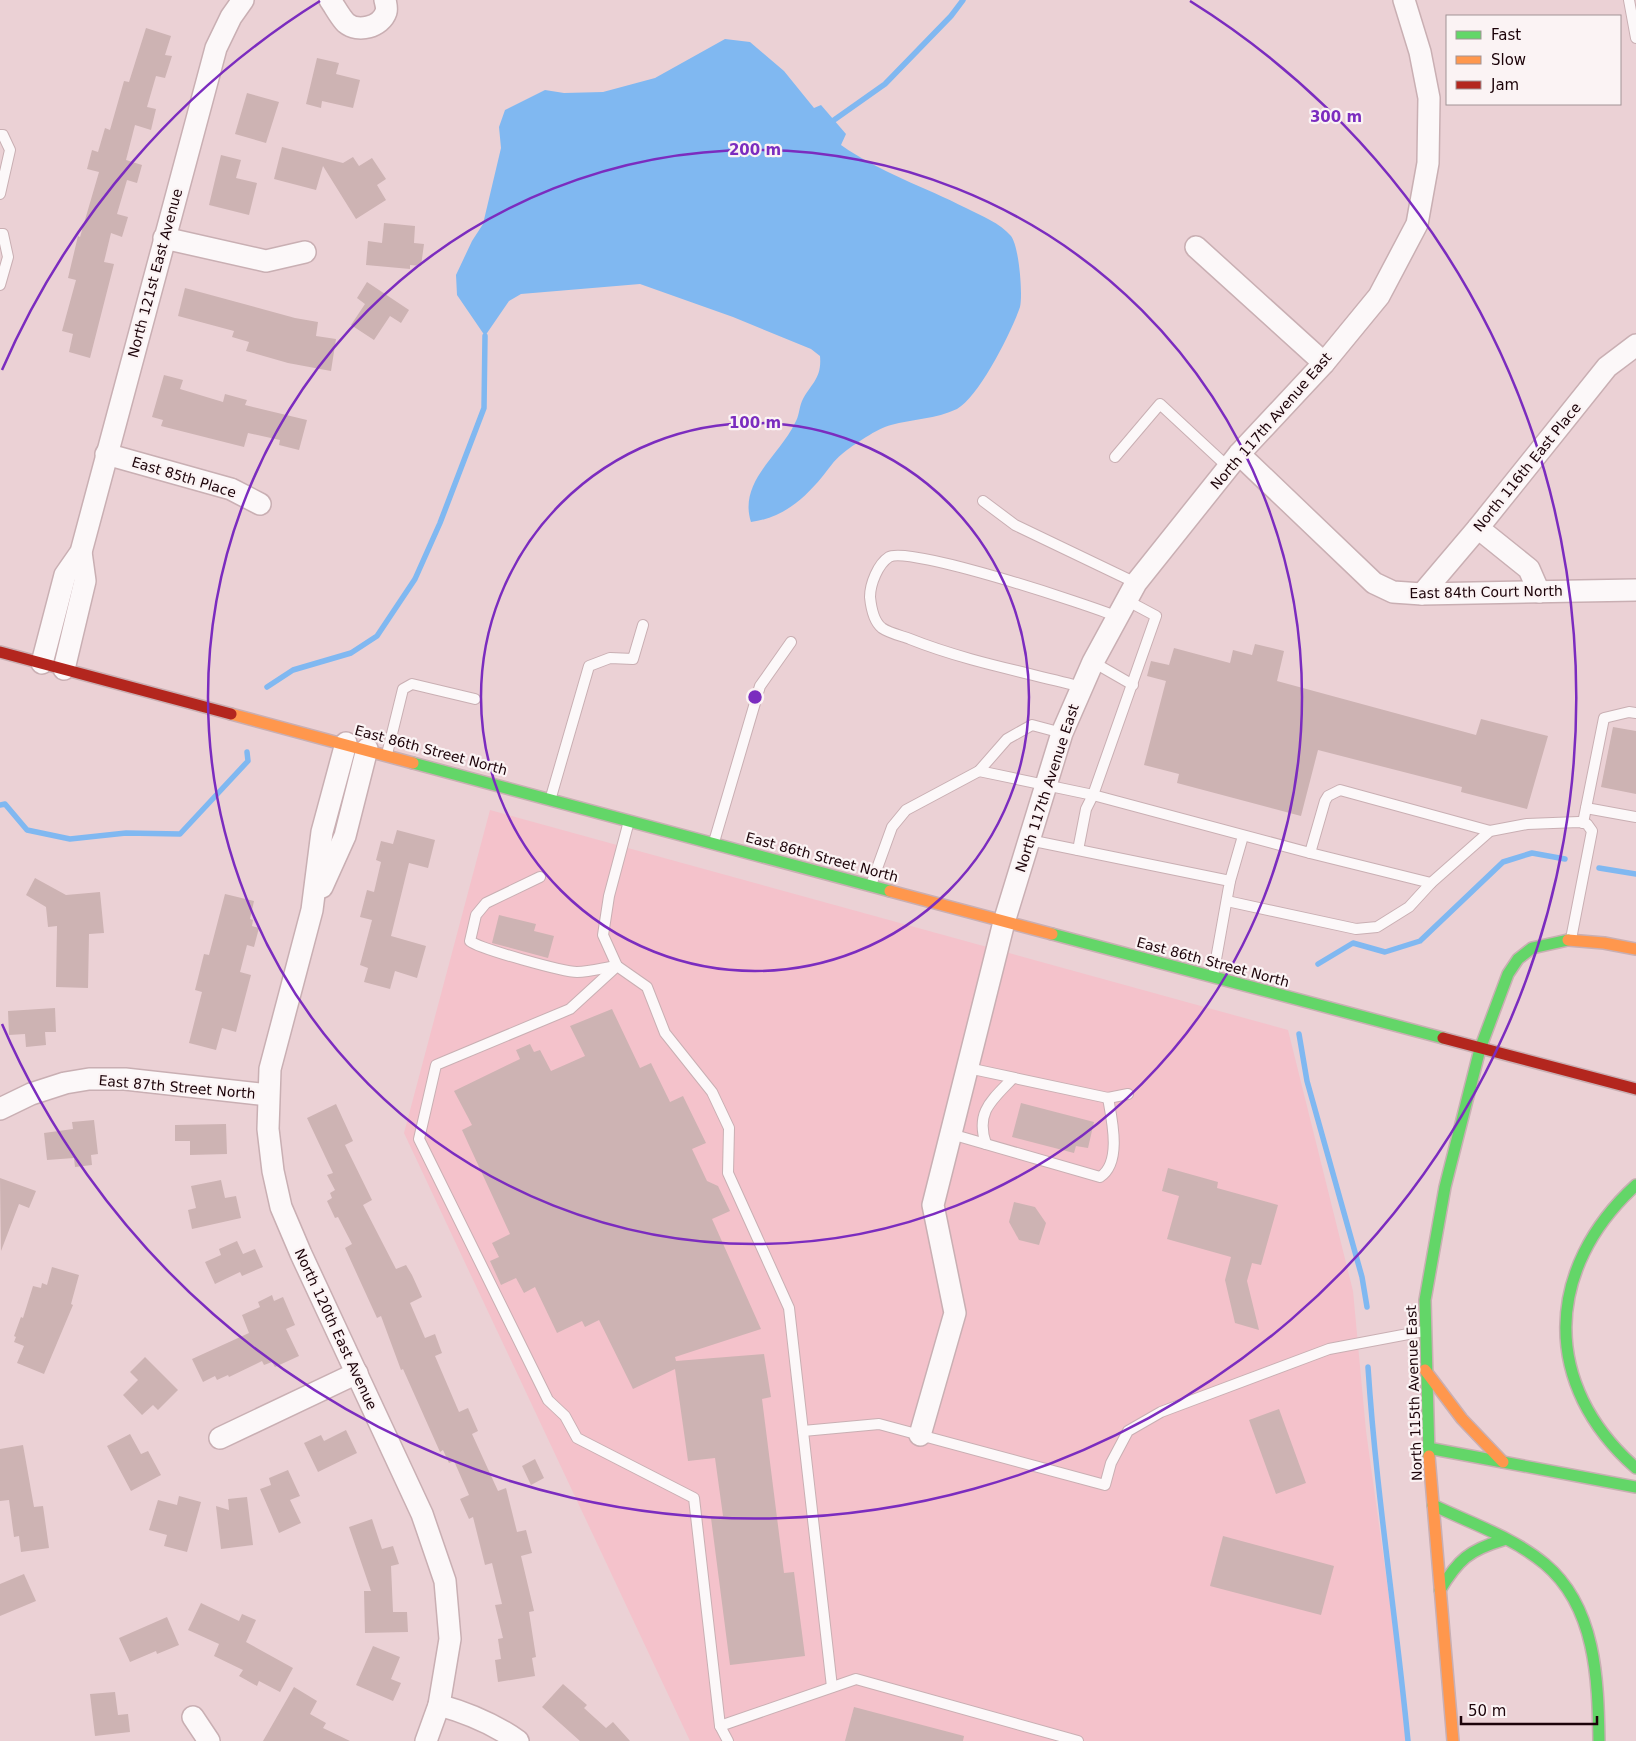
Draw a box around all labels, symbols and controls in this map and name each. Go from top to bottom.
legend [1446,15,1621,105]
text: Fast [1491,26,1521,44]
text: Slow [1491,51,1526,69]
text: Jam [1490,76,1519,94]
text: 300 m [1310,108,1362,126]
text: 200 m [729,141,781,159]
street label: North 121st East Avenue [125,187,185,359]
street label: North 117th Avenue East [1207,349,1335,493]
street label: North 116th East Place [1470,399,1584,535]
text: 100 m [729,414,781,432]
street label: East 85th Place [130,453,238,501]
street label: East 84th Court North [1409,583,1563,601]
centre of rings [746,688,764,706]
street label: North 117th Avenue East [1012,701,1082,874]
street label: East 86th Street North [353,722,509,778]
street label: East 86th Street North [744,829,900,885]
street label: East 86th Street North [1135,934,1291,990]
street label: East 87th Street North [98,1072,256,1102]
street label: North 120th East Avenue [292,1246,380,1412]
street label: North 115th Avenue East [1403,1304,1425,1481]
scale bar [1461,1694,1597,1726]
text: 50 m [1468,1702,1506,1720]

